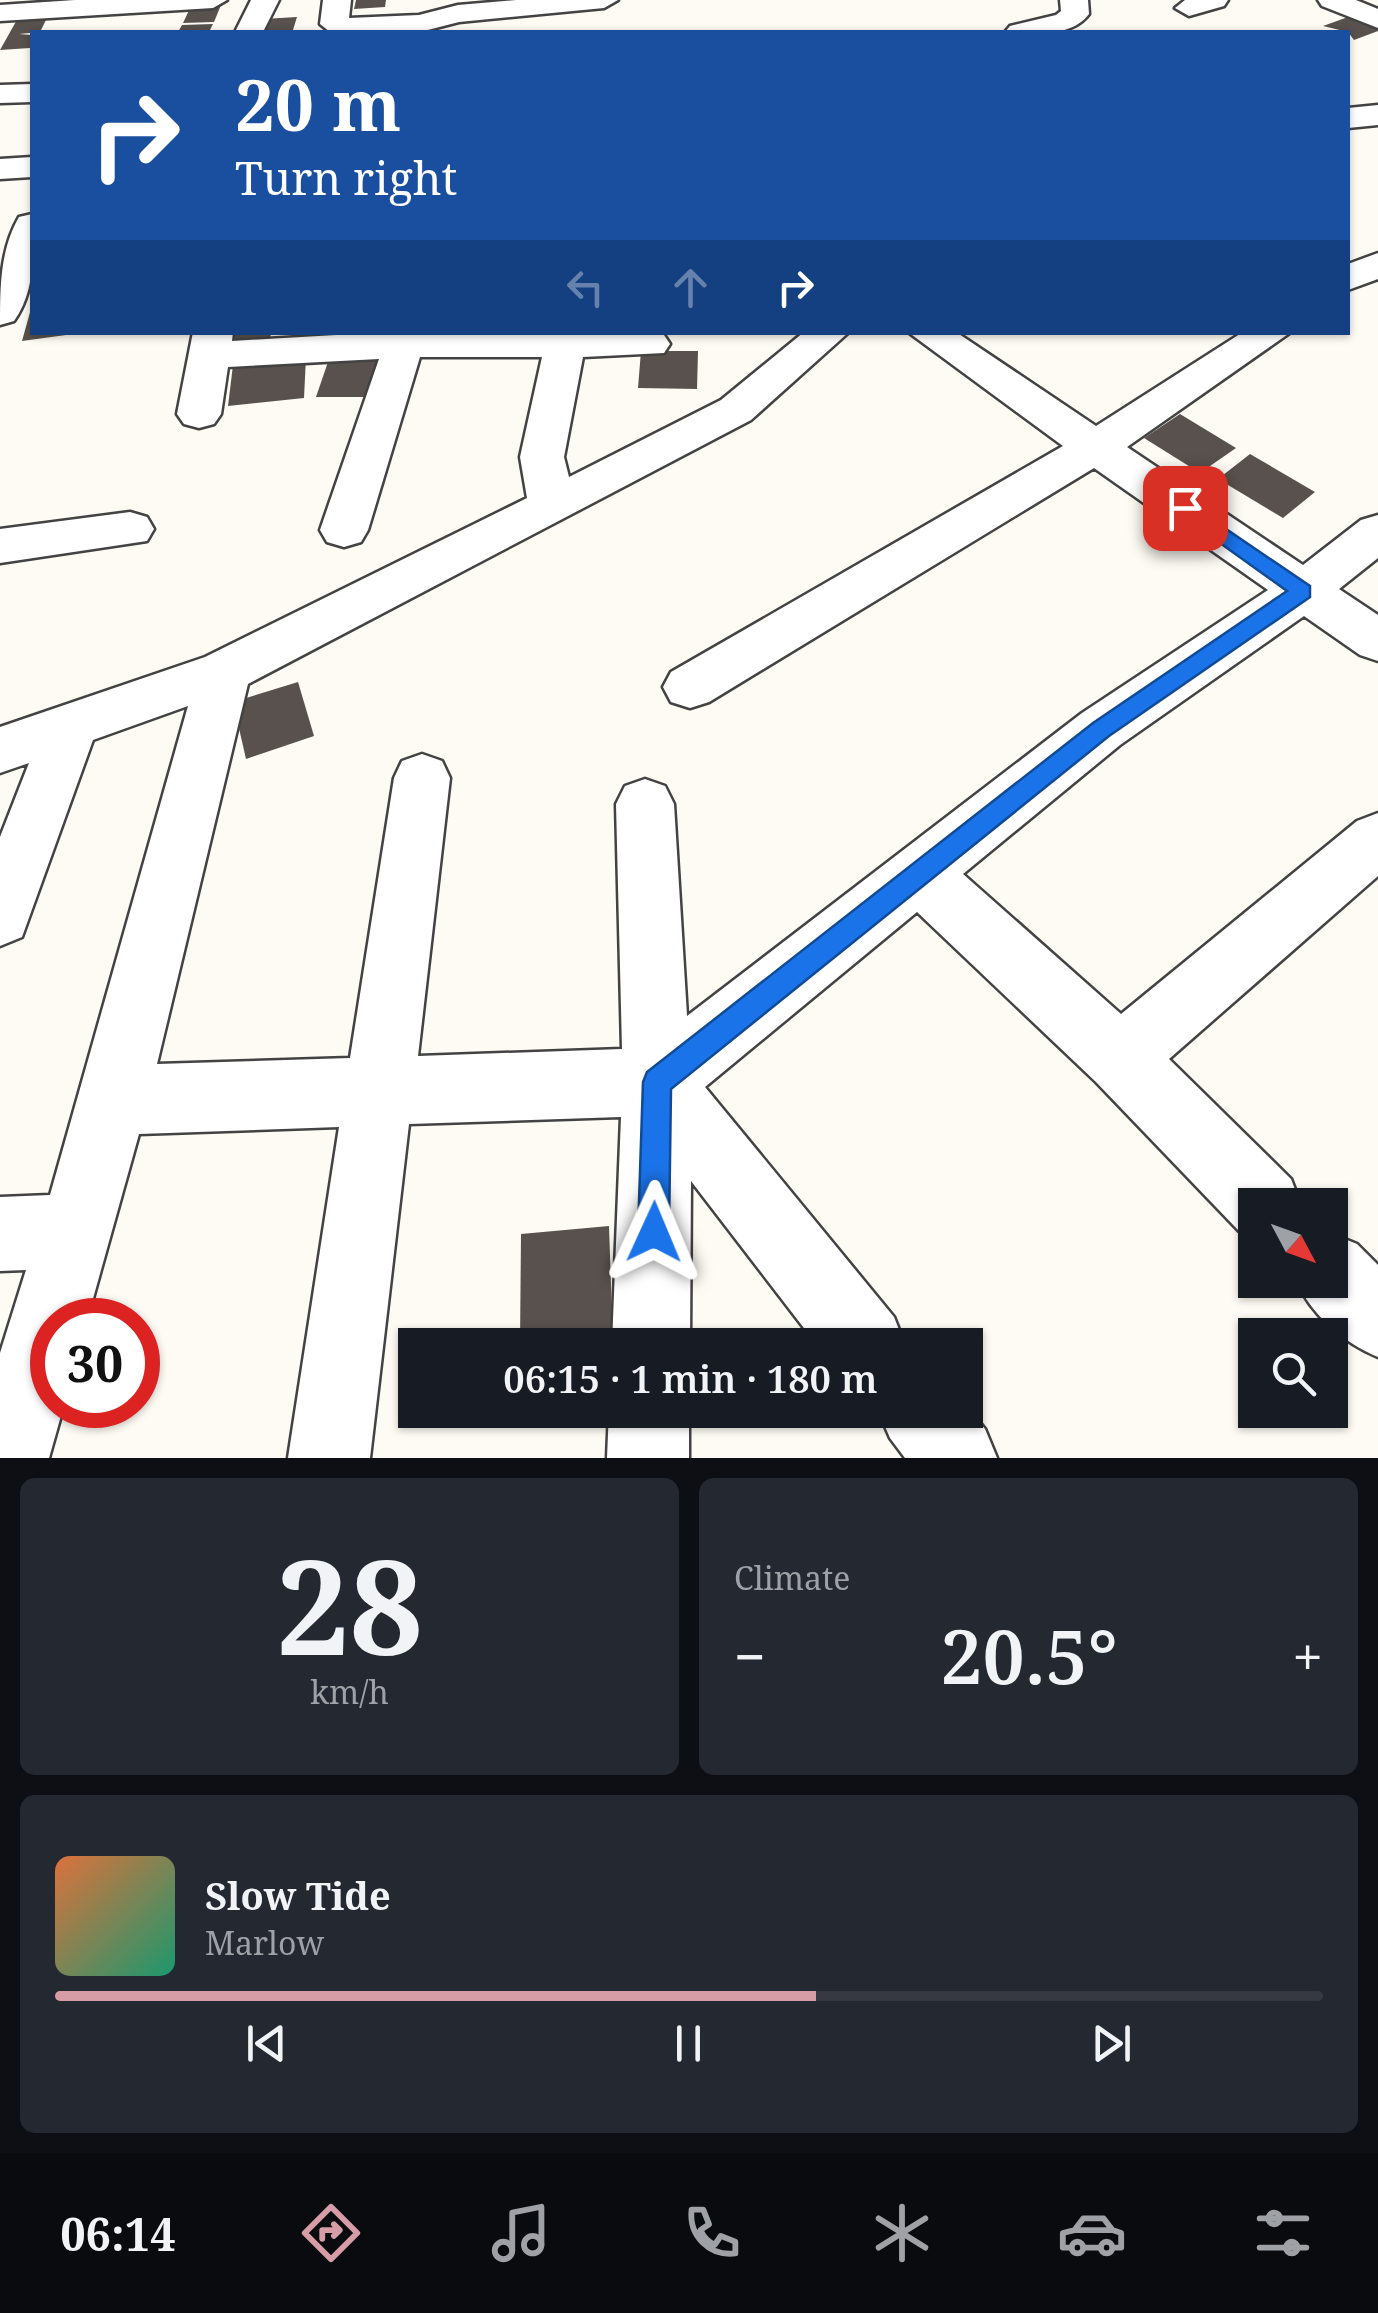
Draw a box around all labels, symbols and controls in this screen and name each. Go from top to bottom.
text: 20 m [235,56,401,152]
icon: right [70,70,200,200]
text: Turn right [235,147,457,208]
icon: left [558,260,613,315]
icon: ahead [663,260,718,315]
icon: right [768,260,823,315]
pin [1143,466,1228,551]
icon: arrive [1158,481,1213,536]
position arrow [602,1180,706,1284]
north arrow [1238,1188,1348,1298]
map controls [1238,1188,1348,1428]
speed limit sign: 30 [30,1298,160,1428]
button: search [1238,1318,1348,1428]
text: 06:15 · 1 min · 180 m [503,1352,878,1404]
text: 28 [276,1516,423,1693]
text: Climate [734,1556,850,1599]
text: 20.5° [940,1604,1118,1706]
text: − [734,1618,766,1693]
text: + [1292,1618,1323,1693]
text: km/h [310,1670,389,1713]
text: Slow Tide [205,1869,391,1921]
text: Marlow [205,1921,324,1964]
icon: previous [239,2016,294,2071]
icon: pause [661,2016,716,2071]
icon: next [1084,2016,1139,2071]
icon: directions [296,2198,366,2268]
icon: music [486,2198,556,2268]
icon: phone [677,2198,747,2268]
icon: climate [867,2198,937,2268]
icon: car [1057,2198,1127,2268]
icon: filters [1248,2198,1318,2268]
text: 06:14 [60,2203,176,2264]

